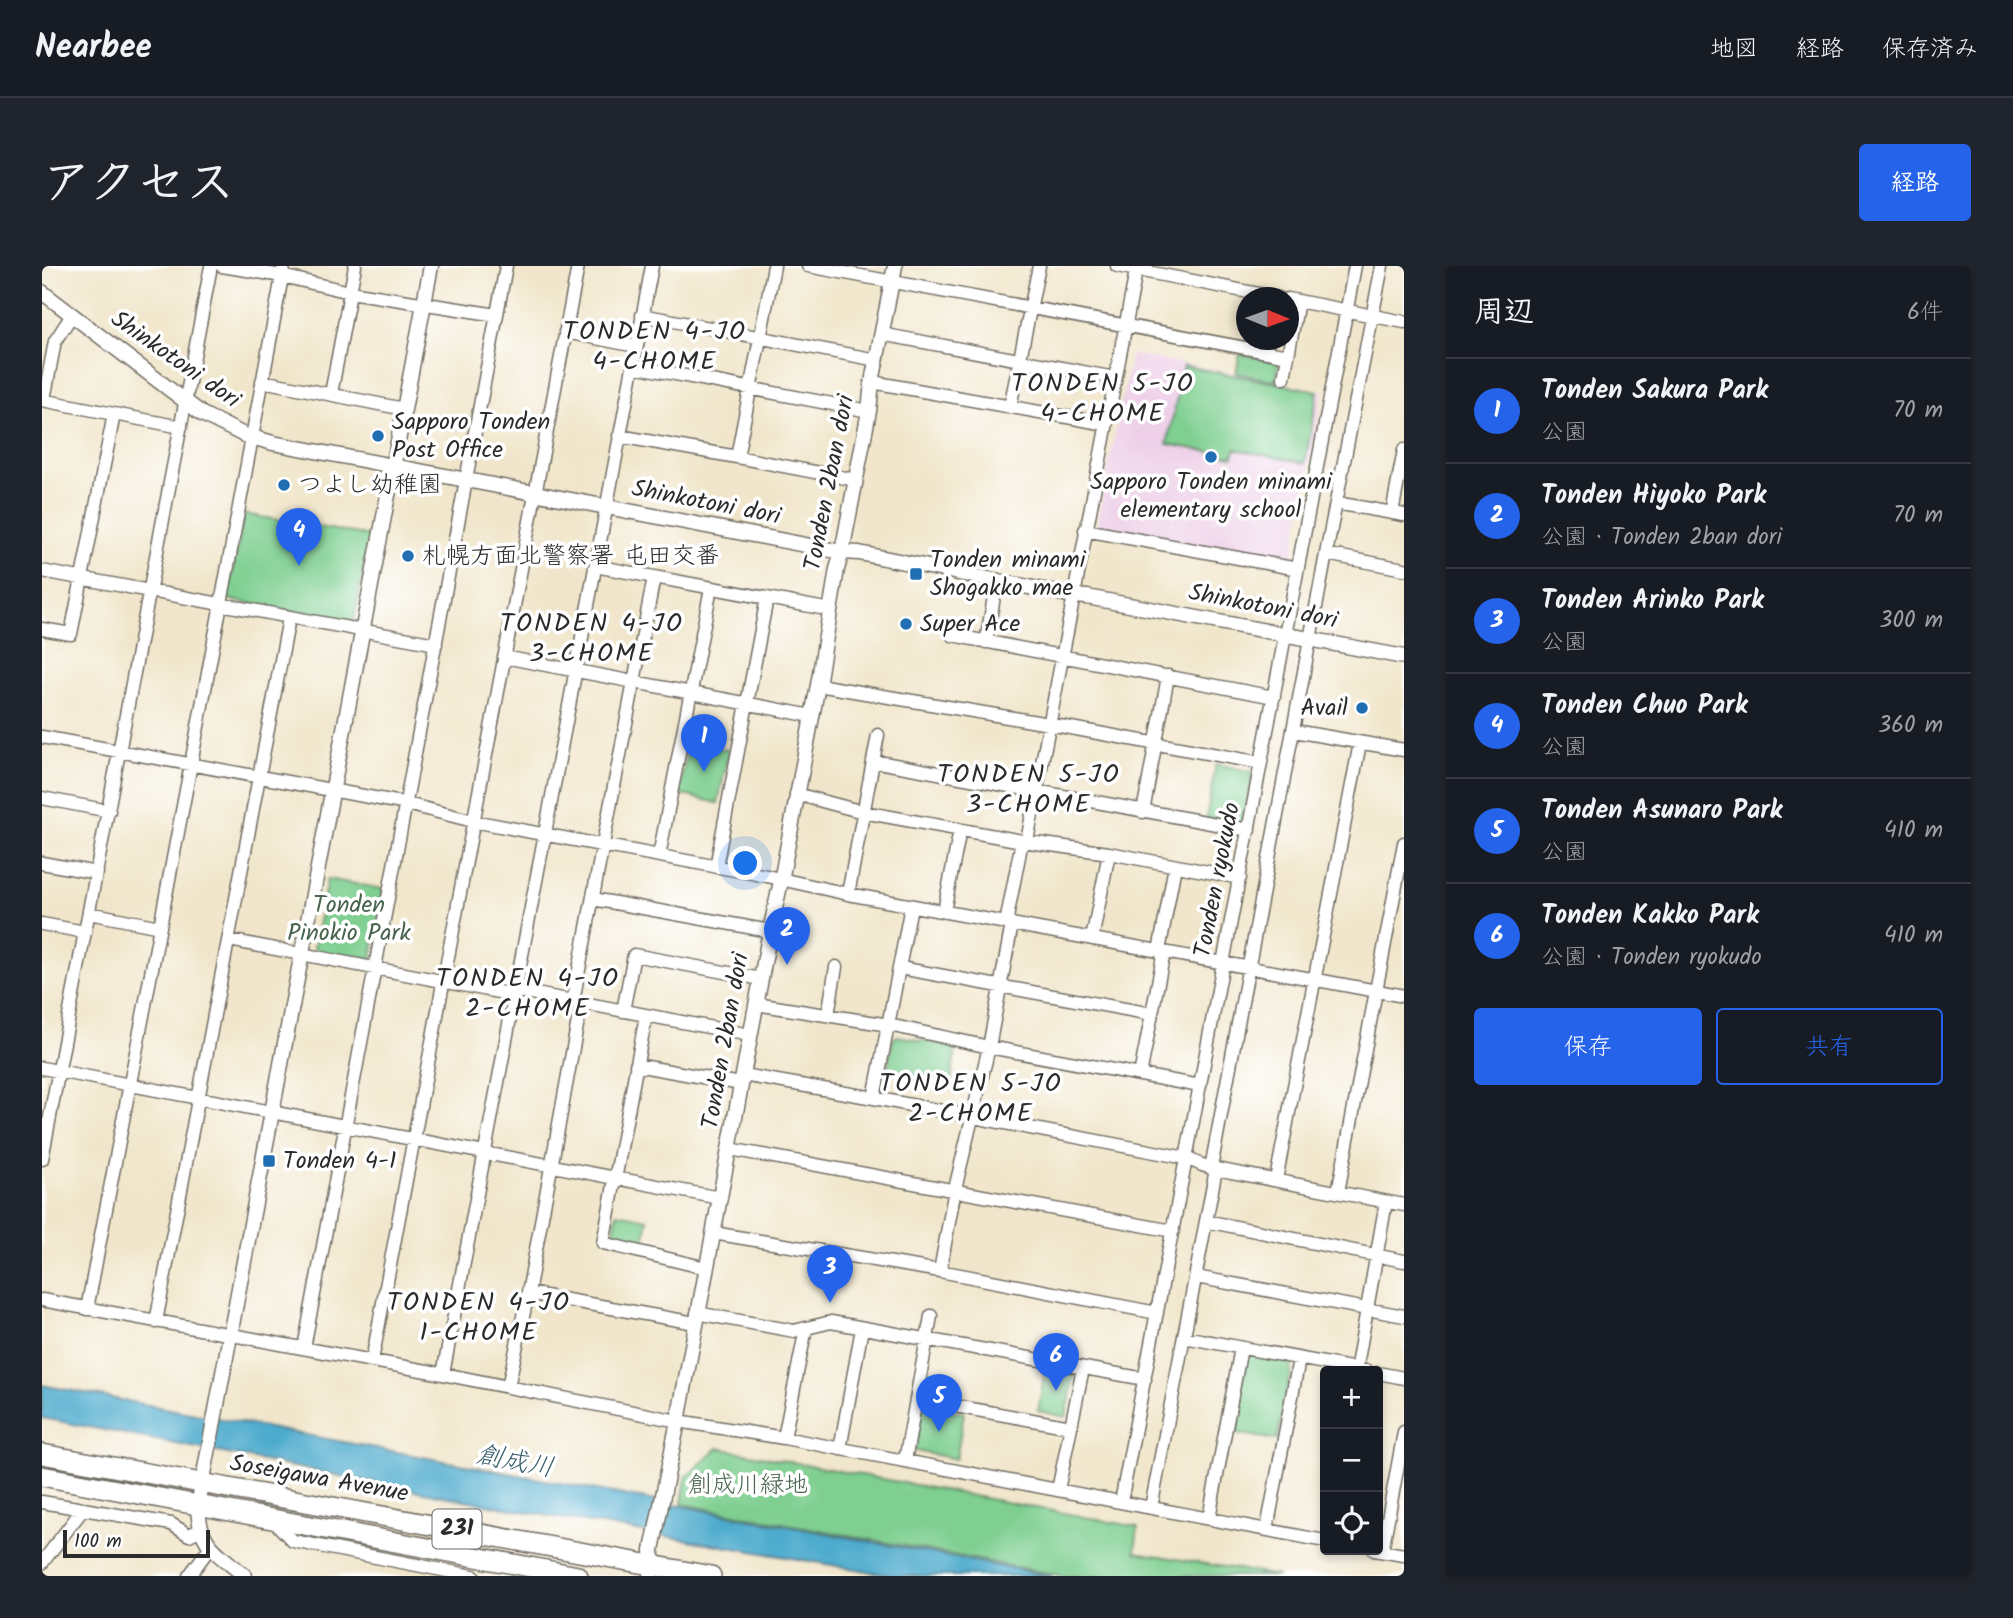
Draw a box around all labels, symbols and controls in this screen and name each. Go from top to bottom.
text: Nearbee [35,22,152,75]
text: 地図 [1710,30,1758,69]
text: 経路 [1796,30,1844,69]
text: 保存済み [1882,30,1978,69]
button: 経路 [1859,144,1971,221]
text: アクセス [42,146,235,224]
north arrow [1236,287,1299,350]
text: 周辺 [1474,289,1534,337]
text: 6件 [1907,295,1943,331]
street label: Shinkotoni dori [102,301,249,420]
district label: TONDEN 4-JO 4-CHOME [563,311,747,383]
district label: TONDEN 5-JO 4-CHOME [1011,363,1195,435]
text: Tonden Sakura Park [1541,370,1768,412]
street label: Tonden 2ban dori [794,390,866,574]
text: 1 [1494,393,1500,429]
text: 70 m [1893,393,1943,429]
place label: Sapporo Tonden Post Office [392,403,550,470]
text: 公園 [1541,415,1587,451]
marker: Sapporo Tonden Post Office [370,428,386,444]
marker: Sapporo Tonden minami elementary school [1203,449,1219,465]
place label: Sapporo Tonden minami elementary school [1090,463,1333,530]
place label: つよし幼稚園 [298,466,442,505]
street label: Shinkotoni dori [628,469,785,537]
text: Tonden Hiyoko Park [1541,475,1766,517]
marker: つよし幼稚園 [276,477,292,493]
text: 2 [1490,498,1504,534]
text: 70 m [1893,498,1943,534]
pin: 4 [276,508,322,566]
text: 公園 · Tonden 2ban dori [1541,520,1782,556]
place label: 札幌方面北警察署 屯田交番 [422,537,720,576]
place label: Tonden minami Shogakko mae [930,541,1087,608]
marker: 札幌方面北警察署 屯田交番 [400,548,416,564]
marker: Tonden minami Shogakko mae [908,566,924,582]
street label: Shinkotoni dori [1185,573,1342,641]
text: Tonden Arinko Park [1541,580,1764,622]
district label: TONDEN 4-JO 3-CHOME [500,603,684,675]
text: 3 [1491,603,1503,639]
text: 300 m [1879,603,1943,639]
place label: Super Ace [920,605,1020,644]
marker: Super Ace [898,616,914,632]
text: 公園 [1541,625,1587,661]
text: Tonden Chuo Park [1541,685,1747,727]
place label: Avail [1300,689,1348,728]
marker: Avail [1354,700,1370,716]
text: 4 [1491,708,1503,744]
text: 360 m [1878,708,1943,744]
pin: 1 [681,714,727,772]
text: 公園 [1541,730,1587,766]
district label: TONDEN 5-JO 3-CHOME [937,754,1121,826]
text: Tonden Asunaro Park [1541,790,1782,832]
street label: Tonden ryokudo [1184,799,1252,961]
text: 5 [1491,813,1503,849]
text: 410 m [1884,813,1943,849]
text: 公園 [1541,835,1587,871]
your location [728,846,762,880]
park label: Tonden Pinokio Park [287,886,411,953]
text: Tonden Kakko Park [1541,895,1759,937]
pin: 2 [764,907,810,965]
text: 6 [1491,918,1503,954]
text: 410 m [1884,918,1943,954]
text: 公園 · Tonden ryokudo [1541,940,1762,976]
street label: Tonden 2ban dori [691,948,761,1132]
district label: TONDEN 4-JO 2-CHOME [436,958,620,1030]
button: 保存 [1474,1008,1702,1085]
button: 共有 [1716,1008,1943,1085]
district label: TONDEN 5-JO 2-CHOME [879,1063,1063,1135]
place label: Tonden 4-1 [283,1142,396,1181]
marker: Tonden 4-1 [261,1153,277,1169]
pin: 3 [807,1245,853,1303]
district label: TONDEN 4-JO 1-CHOME [387,1282,571,1354]
pin: 6 [1033,1333,1079,1391]
map controls [1320,1366,1383,1555]
button: + [1320,1366,1383,1429]
pin: 5 [916,1374,962,1432]
button: − [1320,1429,1383,1492]
water label: 創成川 [473,1434,557,1490]
street label: Soseigawa Avenue [227,1444,412,1514]
park label: 創成川緑地 [688,1466,808,1505]
button: locate [1320,1492,1383,1555]
road number: 231 [432,1510,482,1548]
scale bar [63,1527,210,1559]
text: 100 m [74,1527,122,1557]

